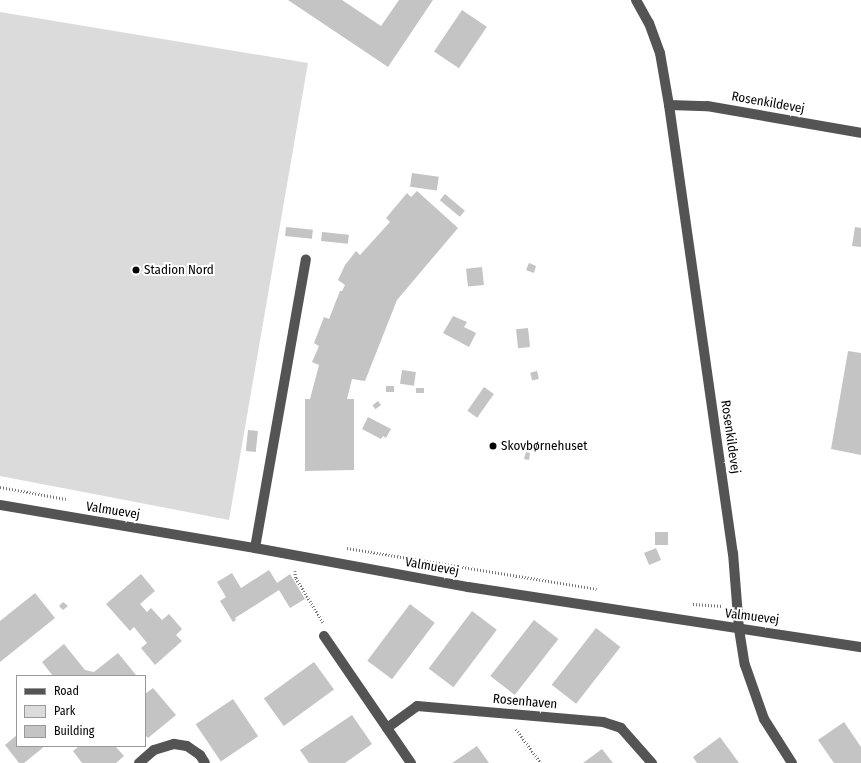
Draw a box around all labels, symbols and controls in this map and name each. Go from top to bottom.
street label: Rosenkildevej [730,89,806,117]
place label: Stadion Nord [144,262,214,278]
marker: Stadion Nord [131,265,141,275]
street label: Rosenkildevej [717,399,743,475]
place label: Skovbørnehuset [501,438,587,454]
marker: Skovbørnehuset [488,441,498,451]
street label: Valmuevej [85,499,141,523]
street label: Valmuevej [404,555,460,579]
street label: Valmuevej [724,606,780,628]
legend [16,675,146,747]
text: Road [54,684,79,698]
street label: Rosenhaven [492,691,558,713]
text: Park [54,704,75,718]
text: Building [54,724,94,738]

